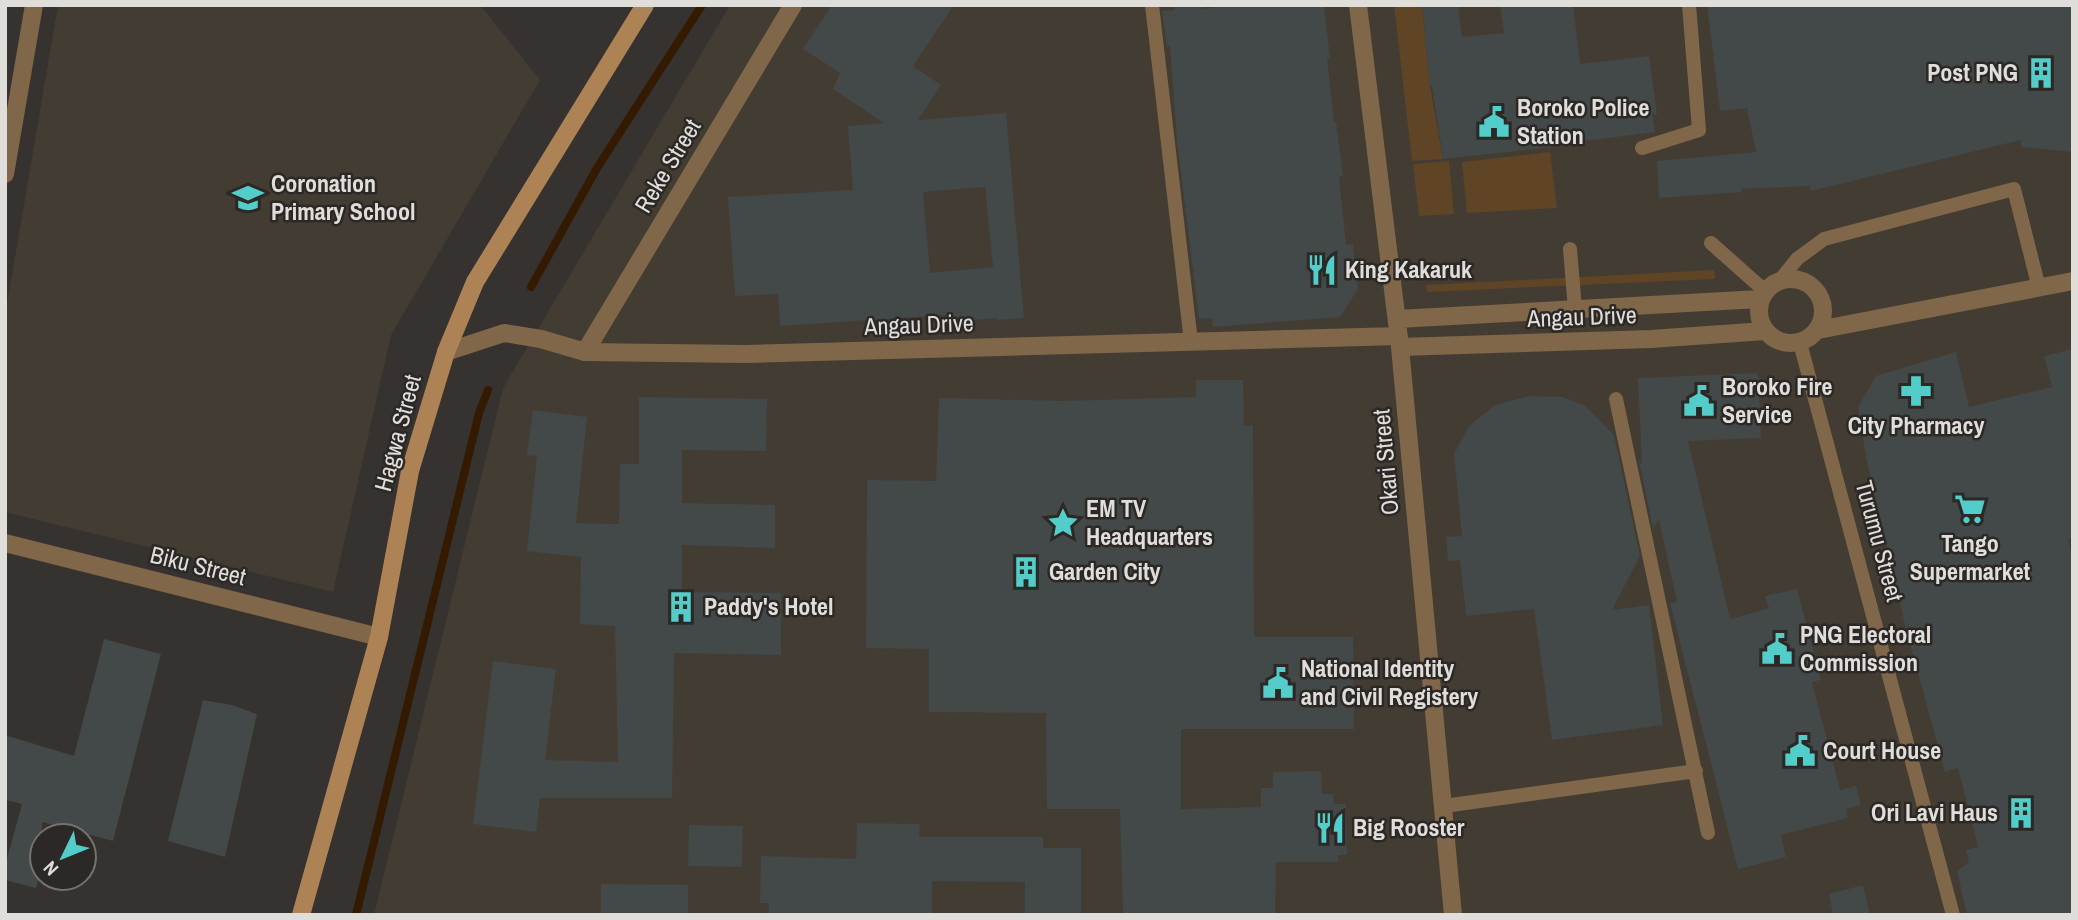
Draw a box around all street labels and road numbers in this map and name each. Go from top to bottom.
street label: Reke Street [627,112,708,218]
street label: Angau Drive [1526,298,1637,334]
street label: Angau Drive [863,306,974,342]
street label: Hagwa Street [366,371,428,494]
street label: Okari Street [1364,407,1406,516]
street label: Turumu Street [1848,477,1912,605]
street label: Biku Street [147,538,250,592]

